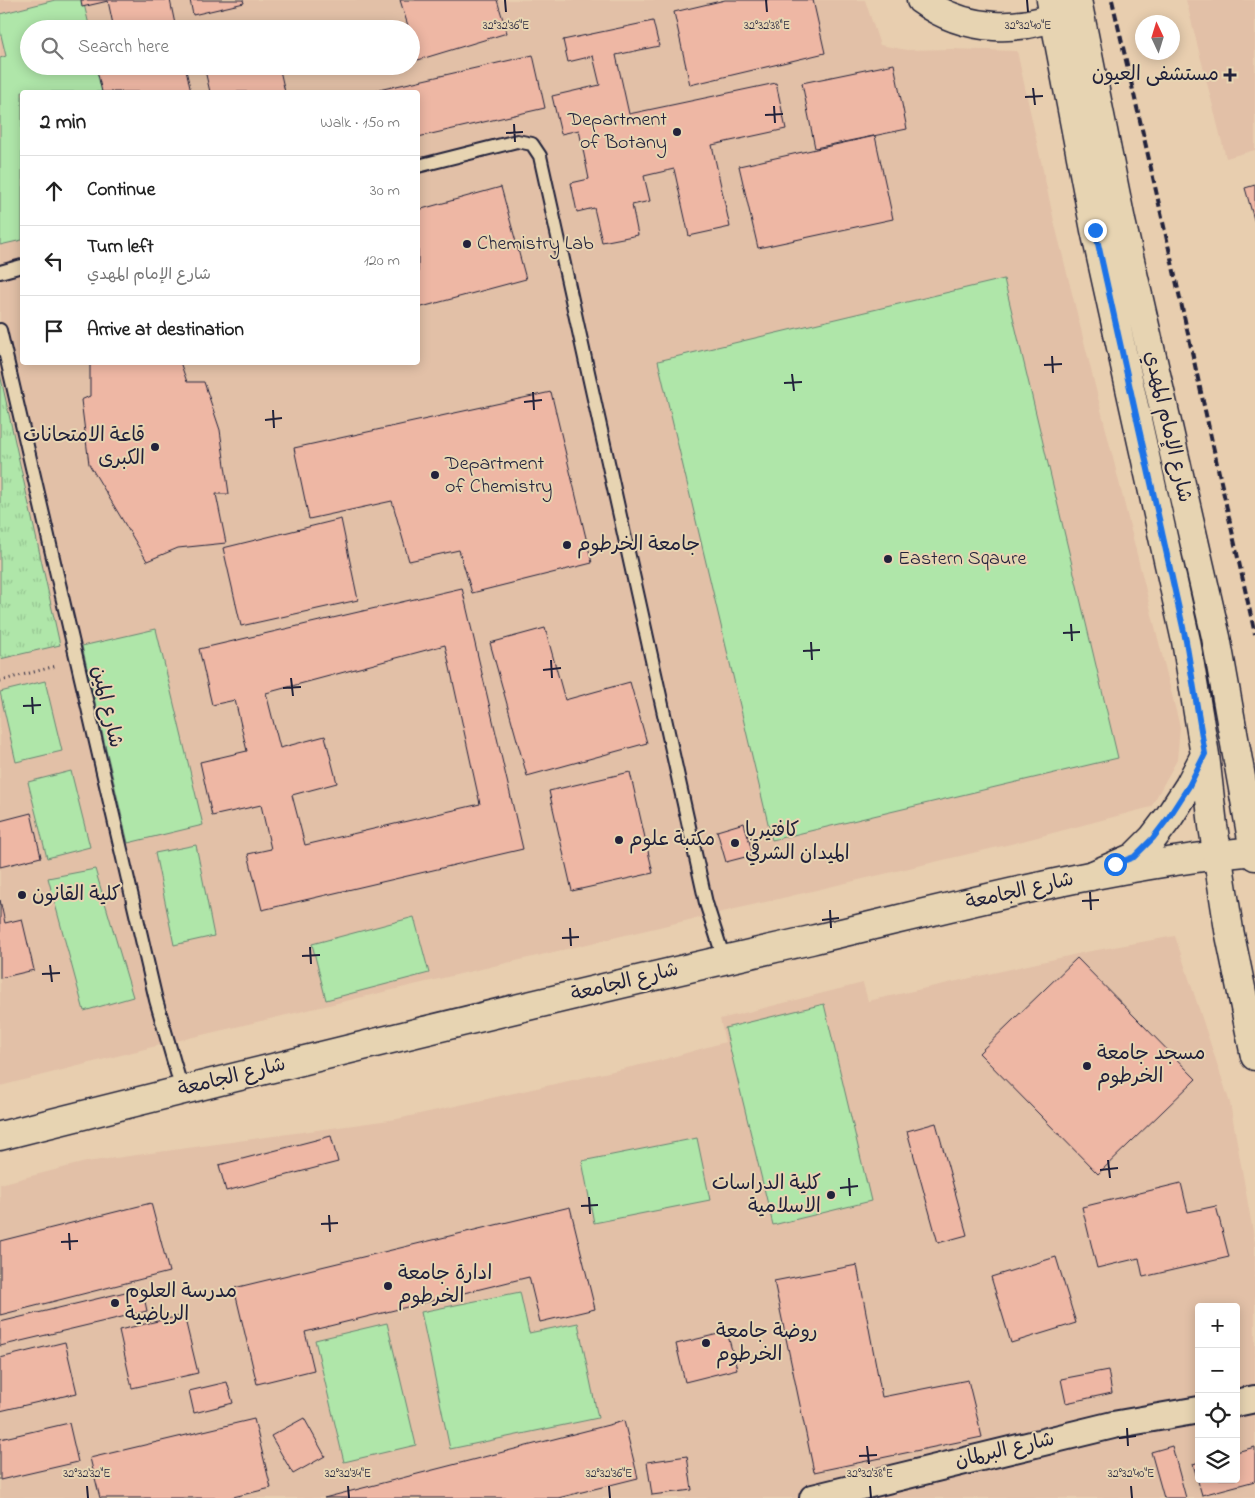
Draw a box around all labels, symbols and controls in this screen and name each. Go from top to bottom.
north arrow [1135,15,1180,60]
text: 32°32'36"E [483,17,529,35]
text: 32°32'38"E [744,17,790,35]
text: 32°32'40"E [1005,17,1051,35]
search box [20,20,420,75]
icon: search [38,34,66,62]
text: Search here [78,34,169,61]
place label: مستشفى العيون [1092,61,1219,90]
marker: مستشفى العيون [1223,68,1237,82]
place label: Department of Botany [567,106,667,158]
text: 2 min [40,108,86,138]
text: Walk · 150 m [320,111,400,135]
marker: Department of Botany [671,126,683,138]
icon: ahead [40,177,68,205]
text: Continue [87,177,155,204]
text: 30 m [370,179,400,203]
route end [1084,219,1107,242]
place label: Chemistry Lab [477,230,594,259]
text: Turn left [87,234,154,261]
marker: Chemistry Lab [461,238,473,250]
icon: left [40,247,68,275]
text: 120 m [364,249,400,273]
text: شارع الإمام المهدي [87,263,211,287]
icon: arrive [40,317,68,345]
text: Arrive at destination [87,317,244,344]
street label: شارع الإمام المهدي [1135,348,1199,506]
place label: قاعة الامتحانات الكبرى [23,422,145,474]
marker: قاعة الامتحانات الكبرى [149,441,161,453]
place label: Department of Chemistry [444,450,552,502]
marker: Department of Chemistry [429,469,441,481]
place label: جامعة الخرطوم [577,531,700,560]
marker: جامعة الخرطوم [561,539,573,551]
place label: Eastern Sqaure [898,545,1026,574]
marker: Eastern Sqaure [882,553,894,565]
street label: شارع المين [82,663,130,751]
place label: كافتيريا الميدان الشرقي [745,817,850,869]
place label: مكتبة علوم [629,826,715,855]
marker: مكتبة علوم [613,834,625,846]
marker: كافتيريا الميدان الشرقي [729,837,741,849]
route start [1104,853,1127,876]
street label: شارع الجامعة [963,865,1077,919]
place label: كلية القانون [32,881,121,910]
marker: كلية القانون [16,889,28,901]
street label: شارع الجامعة [568,956,682,1010]
place label: مسجد جامعة الخرطوم [1097,1040,1205,1092]
street label: شارع الجامعة [175,1051,289,1105]
marker: مسجد جامعة الخرطوم [1081,1060,1093,1072]
place label: كلية الدراسات الاسلامية [712,1170,821,1222]
marker: كلية الدراسات الاسلامية [825,1189,837,1201]
place label: ادارة جامعة الخرطوم [398,1260,492,1312]
place label: مدرسة العلوم الرياضية [125,1278,237,1330]
marker: ادارة جامعة الخرطوم [382,1280,394,1292]
marker: مدرسة العلوم الرياضية [109,1297,121,1309]
map controls [1195,1303,1240,1483]
button: + [1195,1303,1240,1348]
place label: روضة جامعة الخرطوم [716,1318,818,1370]
marker: روضة جامعة الخرطوم [700,1337,712,1349]
button: − [1195,1348,1240,1393]
button: locate [1195,1393,1240,1438]
street label: شارع البرلمان [952,1425,1058,1477]
button: layers [1195,1438,1240,1483]
text: 32°32'32"E [63,1465,111,1483]
text: 32°32'34"E [325,1465,371,1483]
text: 32°32'36"E [586,1465,632,1483]
text: 32°32'38"E [847,1465,893,1483]
text: 32°32'40"E [1108,1465,1154,1483]

